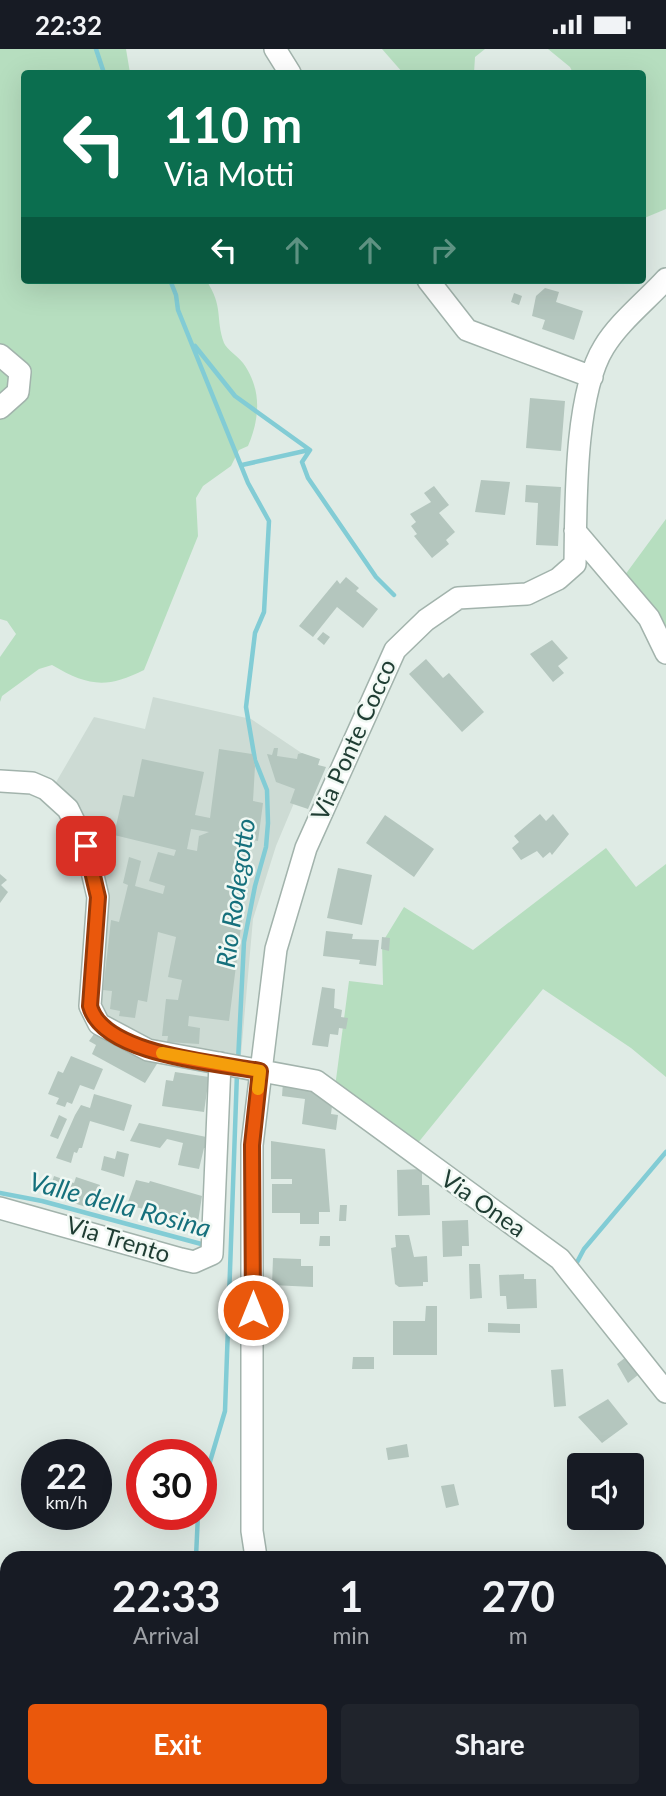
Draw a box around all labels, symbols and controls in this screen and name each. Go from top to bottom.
text: 22:32 [35,9,102,41]
text: 110 m [164,95,302,153]
icon: left [49,98,140,189]
text: Via Motti [164,154,294,193]
icon: left [205,231,243,269]
icon: ahead [278,231,316,269]
icon: ahead [351,231,389,269]
icon: right [424,231,462,269]
street label: Via Ponte Cocco [304,654,401,825]
pin [56,816,116,876]
water label: Rio Rodegotto [209,816,261,970]
icon: arrive [67,827,105,865]
street label: Via Onea [436,1163,532,1242]
water label: Valle della Rosina [26,1164,215,1244]
street label: Via Trento [63,1209,174,1268]
position arrow [216,1273,290,1347]
speed limit sign: 30 [126,1439,217,1530]
map controls [567,1453,644,1530]
button: sound [567,1453,644,1530]
text: 22 [46,1454,87,1496]
text: km/h [45,1491,88,1513]
text: 22:33 [112,1571,220,1621]
text: 1 [339,1571,363,1621]
text: 270 [482,1571,555,1621]
text: Arrival [133,1621,199,1649]
text: min [332,1621,370,1649]
text: m [509,1621,528,1649]
button: Exit [28,1704,327,1784]
button: Share [341,1704,639,1784]

